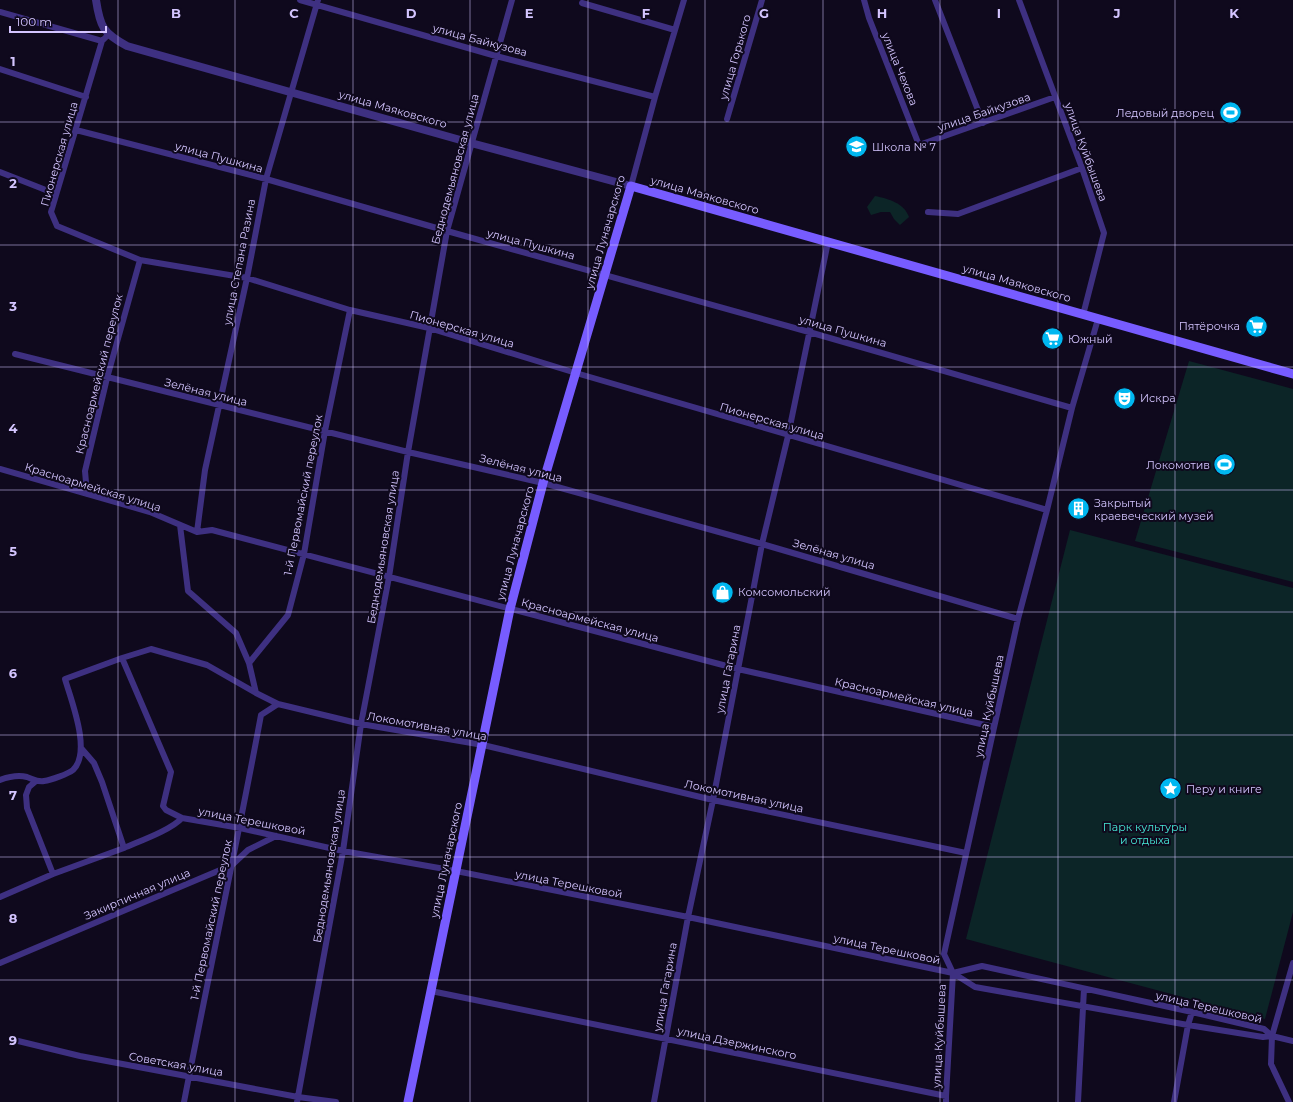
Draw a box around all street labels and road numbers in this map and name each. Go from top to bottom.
street label: улица Горького [716,13,754,102]
street label: улица Байкузова [430,20,529,59]
street label: улица Чехова [879,30,921,108]
street label: улица Маяковского [336,87,449,131]
street label: улица Байкузова [935,90,1032,135]
street label: Беднодемьяновская улица [428,92,482,246]
street label: Пионерская улица [37,100,81,208]
street label: улица Куйбышева [1061,100,1110,203]
street label: улица Пушкина [173,138,264,175]
street label: улица Луначарского [582,173,628,291]
street label: улица Маяковского [648,173,761,217]
street label: улица Степана Разина [220,198,258,327]
street label: улица Пушкина [485,225,576,262]
street label: улица Маяковского [960,261,1073,305]
street label: Красноармейский переулок [72,292,126,455]
street label: Пионерская улица [408,307,516,351]
street label: улица Пушкина [797,312,888,350]
street label: Зелёная улица [163,375,249,409]
street label: Пионерская улица [718,399,826,443]
street label: 1-й Первомайский переулок [281,413,326,577]
street label: Зелёная улица [478,451,564,485]
street label: Красноармейская улица [23,460,163,514]
street label: Беднодемьяновская улица [364,469,402,625]
street label: улица Луначарского [493,484,537,603]
street label: Зелёная улица [791,536,877,572]
street label: Красноармейская улица [520,595,660,645]
street label: улица Гагарина [712,623,743,716]
street label: улица Куйбышева [971,653,1007,759]
street label: Красноармейская улица [833,674,975,720]
street label: Локомотивная улица [366,709,488,743]
street label: Локомотивная улица [683,777,805,815]
street label: Беднодемьяновская улица [310,788,348,944]
street label: улица Луначарского [427,801,465,920]
street label: улица Терешковой [196,804,307,838]
street label: 1-й Первомайский переулок [187,838,235,1002]
street label: Закирпичная улица [82,865,192,923]
street label: улица Терешковой [513,867,624,901]
street label: улица Терешковой [831,931,942,967]
street label: улица Гагарина [650,941,680,1034]
street label: улица Куйбышева [929,984,949,1089]
street label: улица Терешковой [1153,988,1264,1026]
street label: улица Дзержинского [675,1023,798,1062]
street label: Советская улица [128,1049,224,1079]

